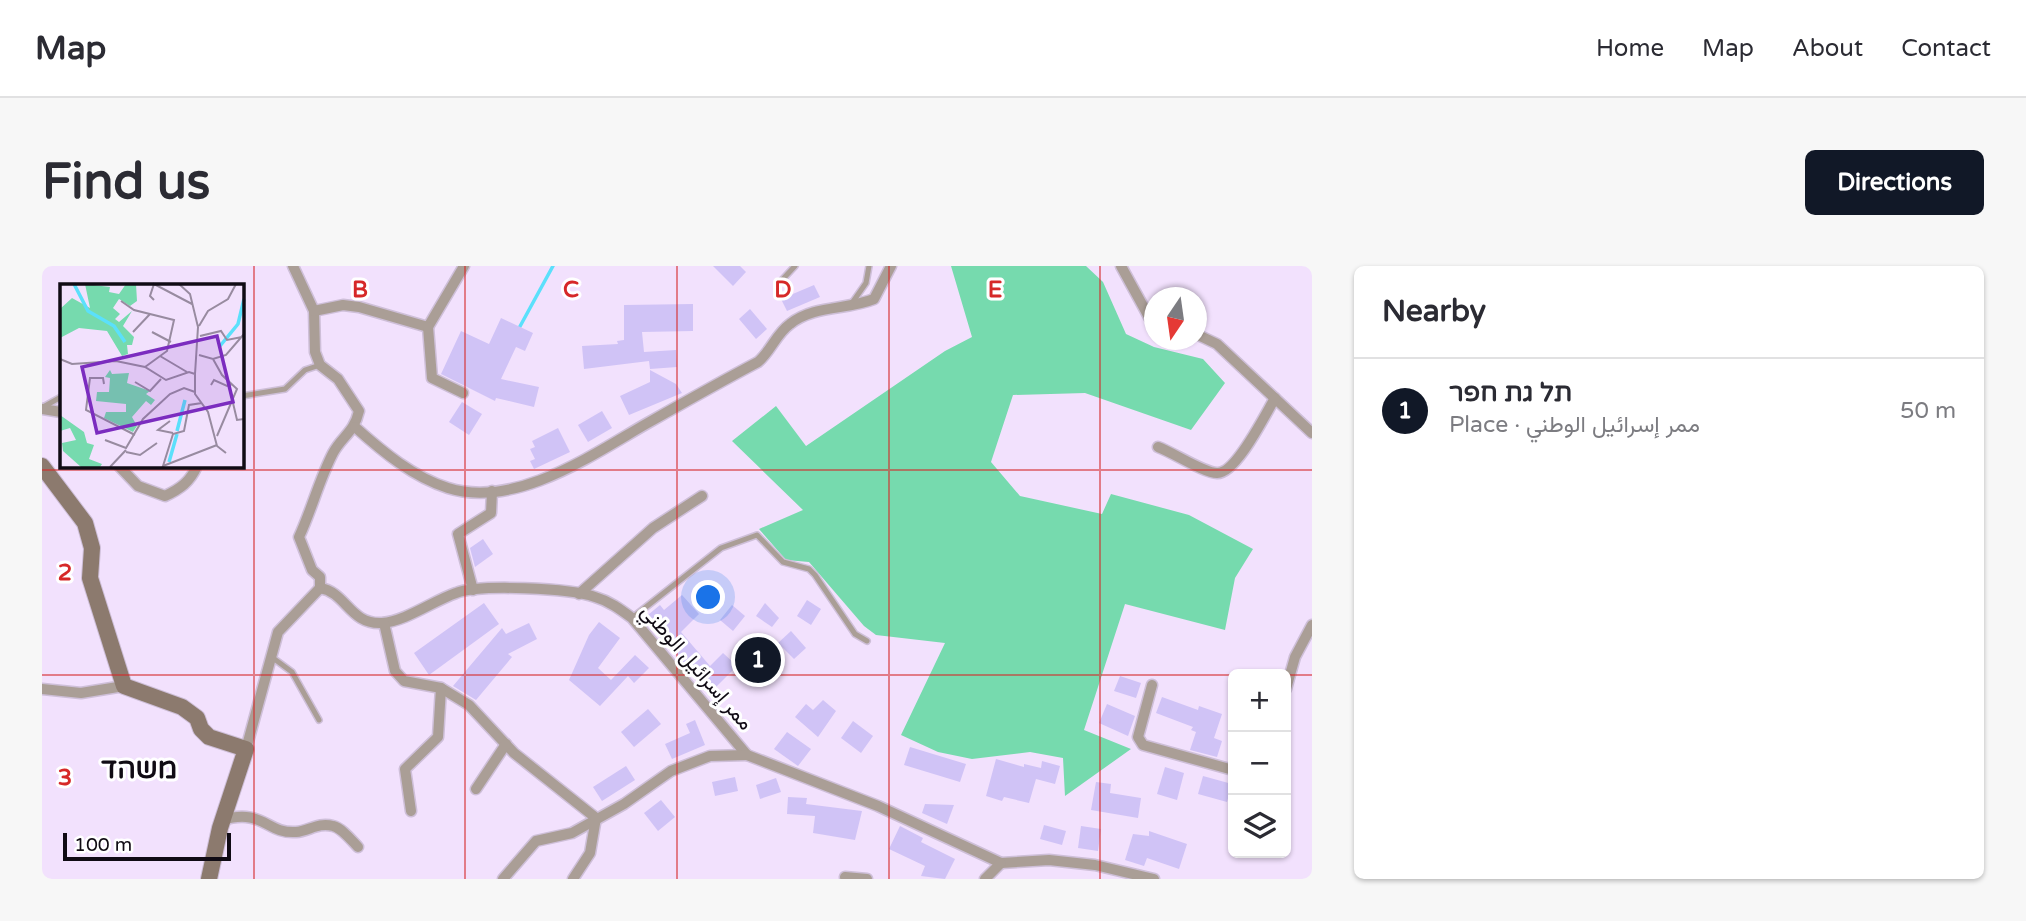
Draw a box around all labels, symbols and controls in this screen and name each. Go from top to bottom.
text: Map [35,29,106,68]
text: Home [1596,34,1664,63]
text: Map [1702,34,1754,63]
text: About [1792,34,1863,63]
text: Contact [1901,34,1991,63]
button: Directions [1805,150,1984,215]
text: Find us [42,153,210,212]
text: B [352,276,368,304]
text: C [563,276,579,304]
text: D [774,276,792,304]
text: E [988,276,1002,304]
inset map [60,284,243,467]
north arrow [1144,287,1207,350]
text: Nearby [1382,293,1486,330]
text: תל גת חפר [1449,377,1572,408]
text: 1 [1398,397,1412,425]
text: 50 m [1900,397,1956,425]
text: Place · ممر إسرائيل الوطني [1449,411,1700,439]
text: 2 [58,559,72,587]
your location [691,580,725,614]
street label: ممر إسرائيل الوطني [632,599,758,738]
pin: 1 [735,634,781,686]
map controls [1228,669,1291,858]
button: + [1228,669,1291,732]
button: − [1228,732,1291,795]
district label: משהד [101,752,177,786]
text: 3 [58,764,72,792]
button: layers [1228,795,1291,858]
scale bar [63,830,231,862]
text: 100 m [74,834,132,856]

